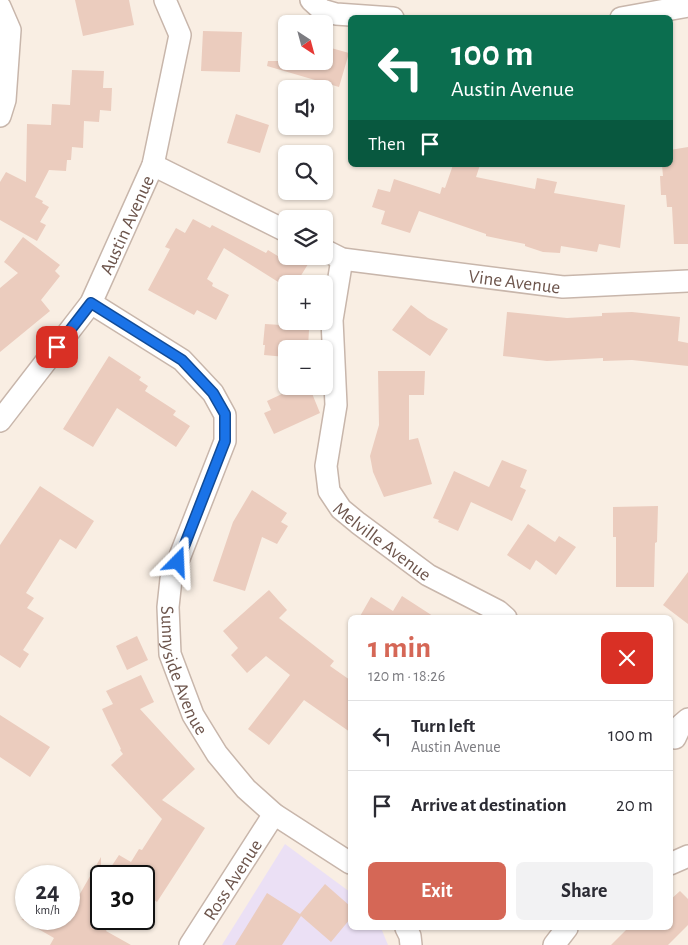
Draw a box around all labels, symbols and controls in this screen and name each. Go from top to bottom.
north arrow [278,15,332,70]
map controls [278,15,333,395]
icon: left [368,35,433,100]
text: 100 m [451,37,534,72]
text: Austin Avenue [451,78,574,100]
button: sound [278,80,333,135]
icon: arrive [416,130,444,158]
text: Then [368,135,406,154]
button: search [278,145,333,200]
street label: Austin Avenue [97,173,158,278]
button: layers [278,210,333,265]
street label: Vine Avenue [467,267,561,298]
button: + [278,275,333,330]
pin [36,326,78,368]
icon: arrive [43,333,71,361]
button: − [278,340,333,395]
street label: Melville Avenue [329,499,434,585]
position arrow [151,535,203,587]
street label: Sunnyside Avenue [157,605,211,739]
button: close [601,632,653,684]
text: 1 min [368,633,431,663]
text: 120 m · 18:26 [368,668,445,684]
text: Turn left [411,717,475,736]
icon: left [368,722,396,750]
text: 100 m [608,726,653,745]
text: Austin Avenue [411,739,501,755]
icon: arrive [368,792,396,820]
text: Arrive at destination [411,796,567,815]
text: 20 m [616,796,653,815]
street label: Ross Avenue [201,836,266,924]
button: Exit [368,862,506,920]
button: Share [516,862,653,920]
speed limit sign: 30 [90,865,155,930]
text: 24 [35,879,60,904]
text: km/h [35,904,60,916]

